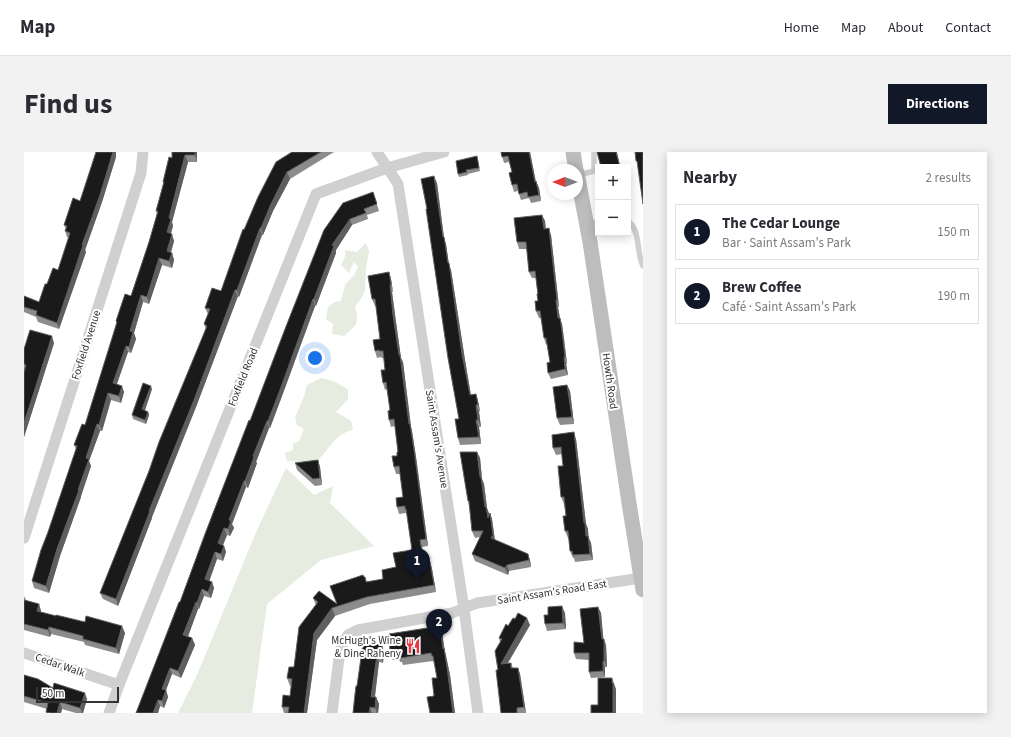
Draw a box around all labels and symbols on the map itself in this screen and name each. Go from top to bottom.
north arrow [547,164,583,200]
street label: Foxfield Avenue [68,308,104,382]
street label: Foxfield Road [224,345,262,409]
your location [305,348,325,368]
street label: Howth Road [599,352,621,410]
street label: Saint Assam's Avenue [422,389,452,490]
pin: 1 [404,548,430,581]
street label: Saint Assam's Road East [496,576,608,608]
pin: 2 [426,609,452,642]
place label: McHugh's Wine & Dine Raheny [331,633,402,661]
restaurant icon: McHugh's Wine & Dine Raheny [404,637,422,655]
street label: Cedar Walk [33,649,87,681]
scale bar [36,685,119,704]

